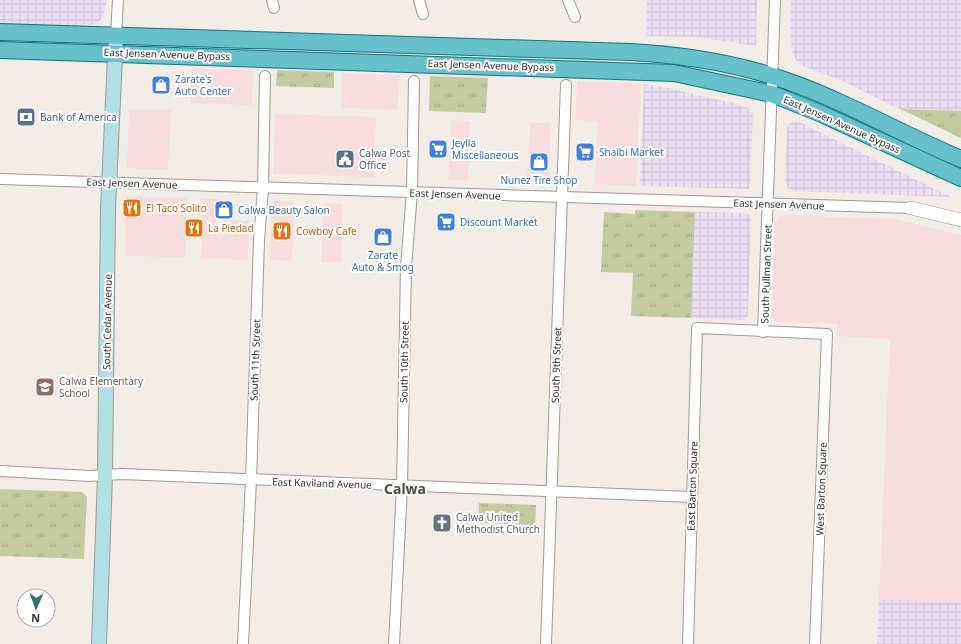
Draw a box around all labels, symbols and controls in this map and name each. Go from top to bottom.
street label: East Jensen Avenue Bypass [103,45,231,63]
street label: East Jensen Avenue Bypass [427,56,555,74]
place label: Zarate's Auto Center [175,72,231,98]
shop icon: Zarate's Auto Center [150,74,172,96]
street label: East Jensen Avenue Bypass [781,92,903,156]
bank icon: Bank of America [15,106,37,128]
place label: Bank of America [40,110,117,124]
place label: Jeylla Miscellaneous [451,136,519,162]
supermarket icon: Jeylla Miscellaneous [427,138,449,160]
supermarket icon: Shaibi Market [574,141,596,163]
place label: Shaibi Market [599,145,664,159]
place label: Calwa Post Office [359,146,410,172]
public building icon: Calwa Post Office [334,148,356,170]
shop icon: Nunez Tire Shop [528,151,550,173]
place label: Nunez Tire Shop [501,173,577,187]
street label: East Jensen Avenue [86,174,178,192]
street label: East Jensen Avenue [409,185,501,203]
street label: East Jensen Avenue [733,195,825,213]
restaurant icon: El Taco Solito [121,197,143,219]
shop icon: Calwa Beauty Salon [213,199,235,221]
place label: El Taco Solito [146,201,207,215]
place label: Calwa Beauty Salon [238,203,330,217]
supermarket icon: Discount Market [435,211,457,233]
place label: Discount Market [460,215,538,229]
restaurant icon: La Piedad [183,217,205,239]
restaurant icon: Cowboy Cafe [271,220,293,242]
place label: La Piedad [208,221,254,235]
place label: Cowboy Cafe [296,224,357,238]
street label: South Pullman Street [757,224,775,324]
shop icon: Zarate Auto & Smog [372,226,394,248]
place label: Zarate Auto & Smog [352,248,414,274]
street label: South Cedar Avenue [99,274,115,370]
street label: South 11th Street [247,318,263,401]
street label: South 10th Street [396,321,412,403]
street label: South 9th Street [548,326,564,403]
place label: Calwa Elementary School [59,374,144,400]
school or university icon: Calwa Elementary School [34,376,56,398]
street label: East Barton Square [683,441,701,531]
street label: West Barton Square [812,442,830,536]
street label: East Kaviland Avenue [272,474,372,492]
district label: Calwa [384,479,426,498]
place label: Calwa United Methodist Church [456,510,540,536]
church icon: Calwa United Methodist Church [431,512,453,534]
north arrow [16,588,56,628]
text: N [31,611,40,626]

